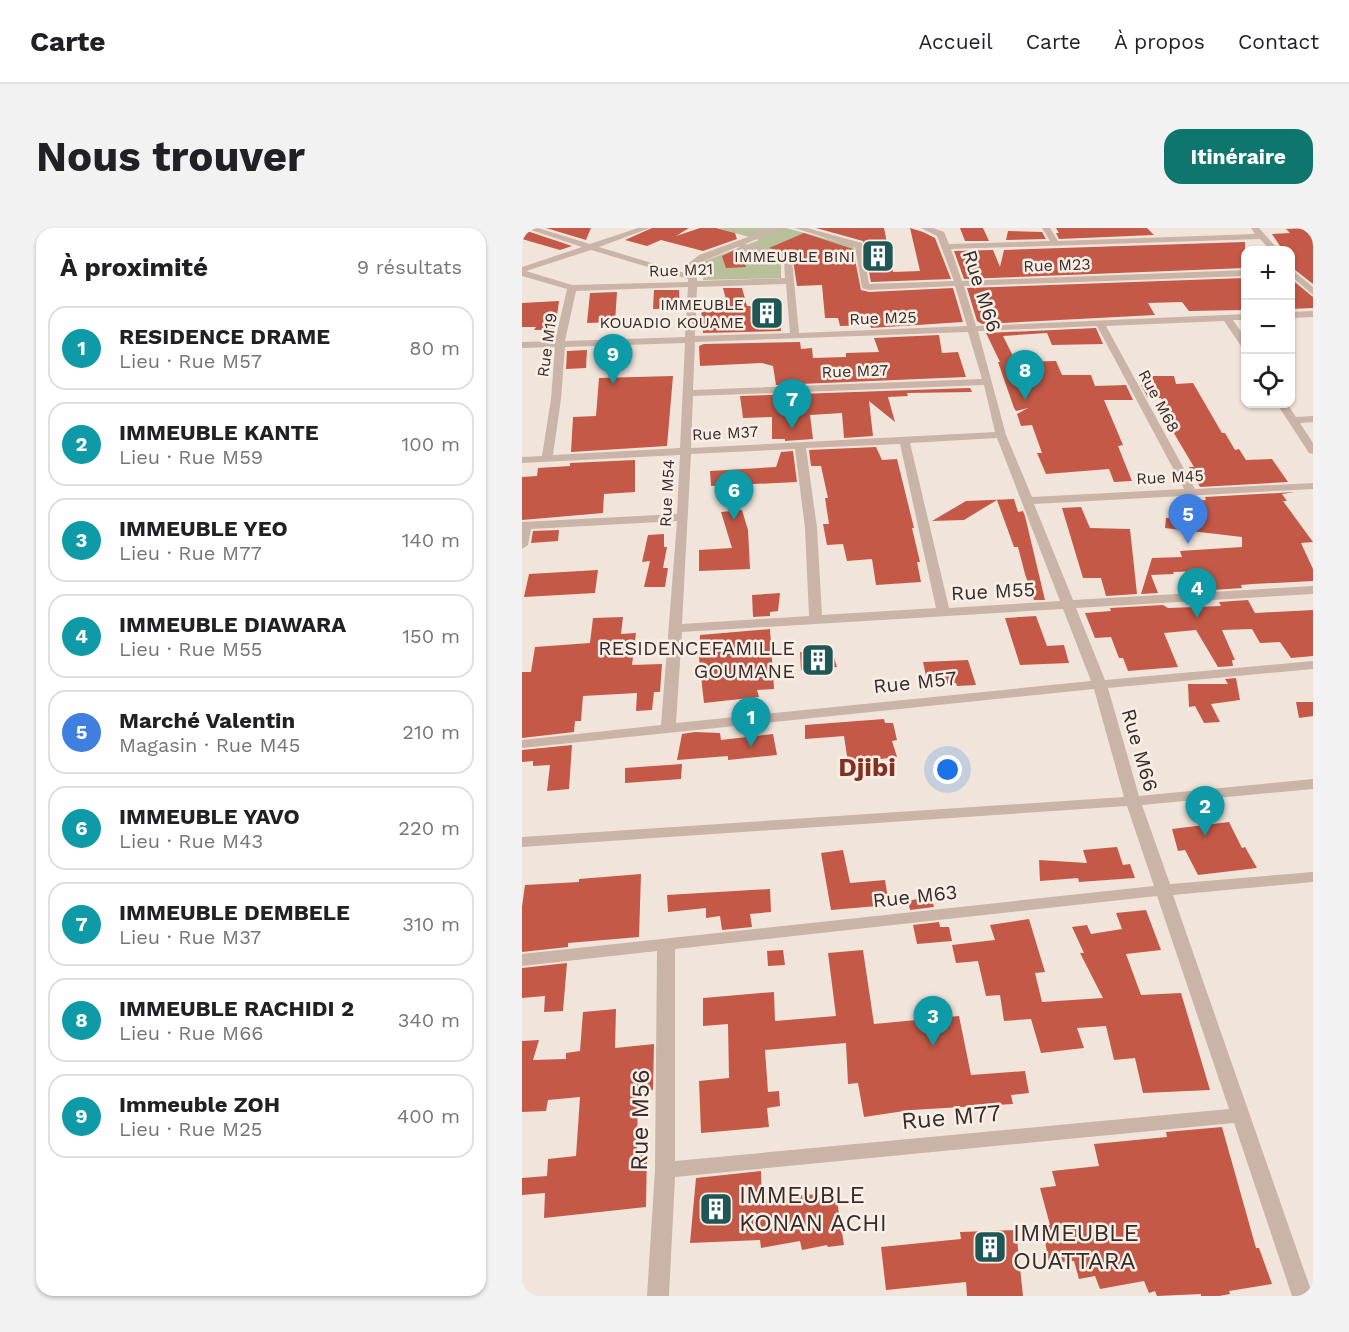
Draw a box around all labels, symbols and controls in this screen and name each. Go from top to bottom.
text: Carte [30,25,105,58]
text: Accueil [918,29,993,54]
text: Carte [1026,29,1081,54]
text: À propos [1114,29,1205,54]
text: Contact [1238,29,1319,54]
button: Itinéraire [1164,129,1313,184]
text: Nous trouver [36,132,305,181]
building icon: IMMEUBLE BINI [860,238,896,274]
map controls [1241,246,1295,408]
button: + [1241,246,1295,300]
place label: IMMEUBLE BINI [734,247,855,266]
street label: Rue M66 [957,247,1007,335]
text: À proximité [60,252,208,282]
street label: Rue M23 [1023,254,1091,276]
text: 9 résultats [357,255,462,279]
street label: Rue M21 [649,259,713,281]
place label: IMMEUBLE KOUADIO KOUAME [599,295,744,332]
building icon: IMMEUBLE KOUADIO KOUAME [749,295,785,331]
button: − [1241,300,1295,354]
street label: Rue M25 [849,307,917,329]
street label: Rue M19 [533,312,561,378]
text: RESIDENCE DRAME [119,324,330,349]
pin: 9 [594,334,632,384]
text: 1 [77,336,86,360]
text: 80 m [409,336,460,360]
text: Lieu · Rue M57 [119,349,262,373]
pin: 8 [1006,350,1044,400]
button: locate [1241,354,1295,408]
street label: Rue M27 [821,360,889,382]
street label: Rue M68 [1135,366,1183,436]
pin: 7 [772,380,812,429]
text: IMMEUBLE KANTE [119,420,319,445]
street label: Rue M37 [691,422,759,444]
text: 2 [76,432,87,456]
text: 100 m [401,432,460,456]
text: Lieu · Rue M59 [119,445,263,469]
street label: Rue M54 [656,458,678,527]
street label: Rue M45 [1136,466,1204,488]
pin: 6 [714,470,754,520]
pin: 5 [1168,494,1208,544]
text: IMMEUBLE YEO [119,516,288,541]
text: 3 [76,528,87,552]
text: 140 m [402,528,460,552]
text: Lieu · Rue M77 [119,541,262,565]
pin: 4 [1178,568,1216,618]
street label: Rue M55 [950,577,1036,605]
text: IMMEUBLE DIAWARA [119,612,346,637]
text: 4 [75,624,88,648]
text: 150 m [402,624,460,648]
place label: RESIDENCEFAMILLE GOUMANE [598,636,795,683]
text: Lieu · Rue M55 [119,637,262,661]
building icon: RESIDENCEFAMILLE GOUMANE [800,642,836,678]
street label: Rue M57 [872,666,958,698]
pin: 1 [732,698,770,747]
street label: Rue M66 [1117,706,1163,794]
text: Marché Valentin [119,708,295,733]
text: 5 [76,720,87,744]
text: 210 m [402,720,460,744]
text: Magasin · Rue M45 [119,733,300,757]
district label: Djibi [838,752,896,782]
your location [933,755,962,784]
pin: 2 [1186,786,1224,836]
text: IMMEUBLE YAVO [119,804,300,829]
text: 6 [75,816,88,840]
text: 220 m [398,816,460,840]
text: Lieu · Rue M43 [119,829,263,853]
street label: Rue M63 [872,880,958,912]
text: IMMEUBLE DEMBELE [119,900,350,925]
text: 7 [75,912,88,936]
text: 310 m [402,912,460,936]
text: Lieu · Rue M37 [119,925,261,949]
text: IMMEUBLE RACHIDI 2 [119,996,354,1021]
pin: 3 [914,996,952,1046]
text: 8 [75,1008,88,1032]
text: 340 m [398,1008,460,1032]
text: Lieu · Rue M66 [119,1021,264,1045]
street label: Rue M56 [625,1069,655,1171]
text: Immeuble ZOH [119,1092,280,1117]
street label: Rue M77 [900,1099,1002,1135]
text: 9 [75,1104,88,1128]
text: 400 m [397,1104,460,1128]
text: Lieu · Rue M25 [119,1117,262,1141]
place label: IMMEUBLE KONAN ACHI [739,1181,887,1237]
building icon: IMMEUBLE KONAN ACHI [698,1191,734,1227]
place label: IMMEUBLE OUATTARA [1013,1219,1139,1275]
building icon: IMMEUBLE OUATTARA [972,1229,1008,1265]

